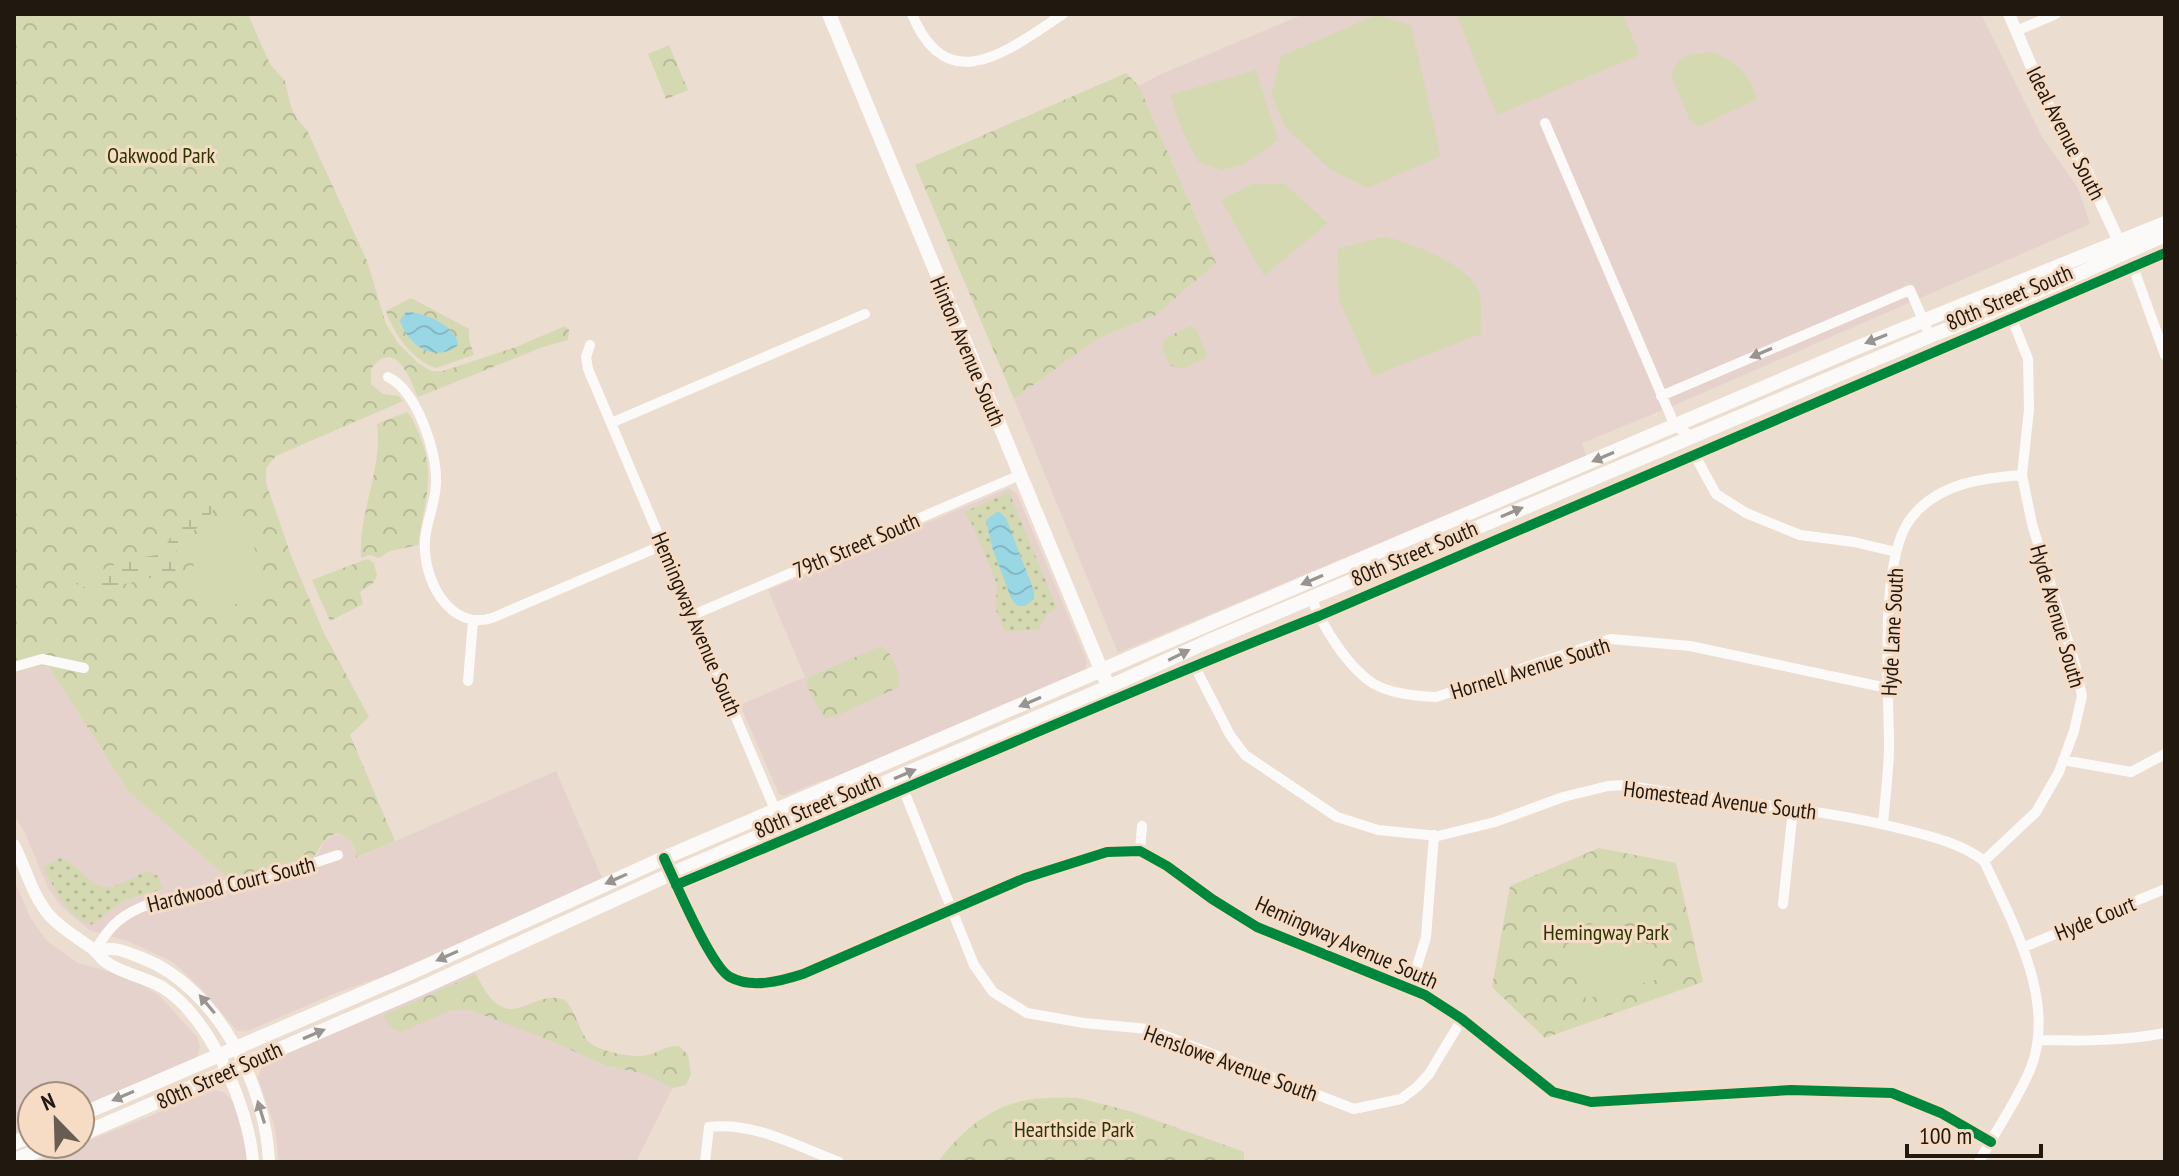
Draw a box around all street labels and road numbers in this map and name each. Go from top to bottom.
street label: Ideal Avenue South [2020,61,2112,205]
street label: 80th Street South [1942,258,2076,336]
street label: Hinton Avenue South [924,272,1012,430]
street label: 79th Street South [789,506,923,584]
street label: 80th Street South [1347,514,1481,592]
street label: Hemingway Avenue South [646,528,748,720]
street label: Hyde Avenue South [2024,541,2092,691]
street label: Hyde Lane South [1875,567,1909,697]
street label: Hornell Avenue South [1447,631,1613,705]
street label: 80th Street South [750,766,884,844]
street label: Homestead Avenue South [1622,774,1818,826]
street label: Hardwood Court South [144,850,318,918]
street label: Hemingway Avenue South [1251,889,1443,995]
street label: Hyde Court [2051,889,2139,947]
street label: Henslowe Avenue South [1140,1019,1322,1107]
street label: 80th Street South [152,1035,286,1115]

